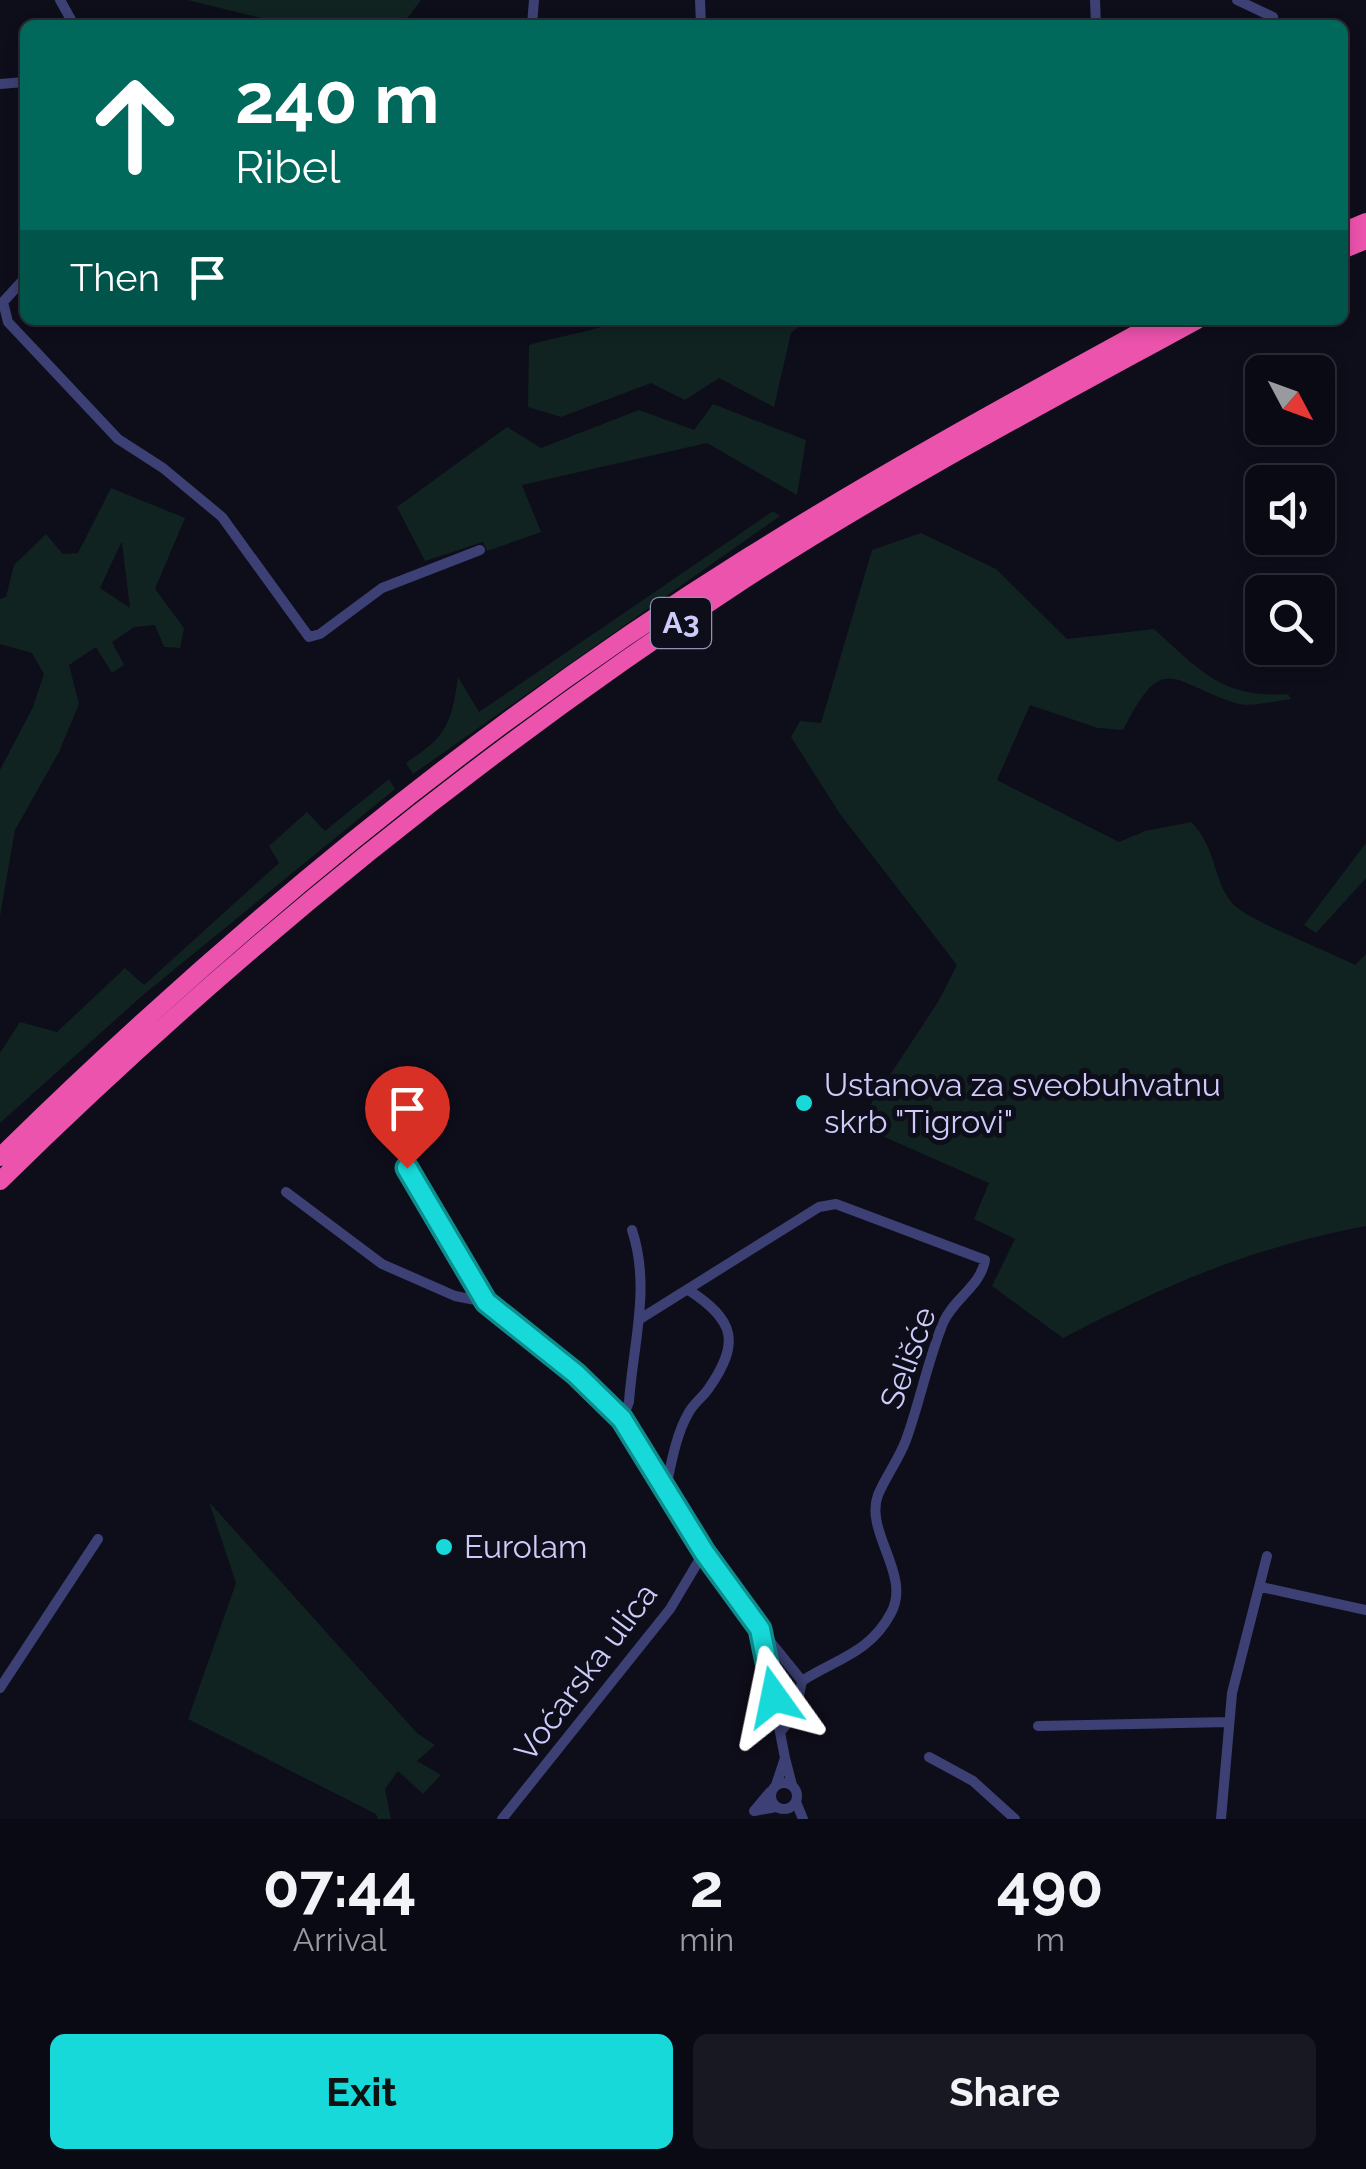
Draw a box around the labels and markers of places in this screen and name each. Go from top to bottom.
pin [365,1066,450,1169]
place label: Ustanova za sveobuhvatnu skrb "Tigrovi" [824,1066,1221,1140]
marker: Ustanova za sveobuhvatnu skrb "Tigrovi" [793,1092,815,1114]
place label: Eurolam [464,1528,587,1565]
marker: Eurolam [433,1536,455,1558]

